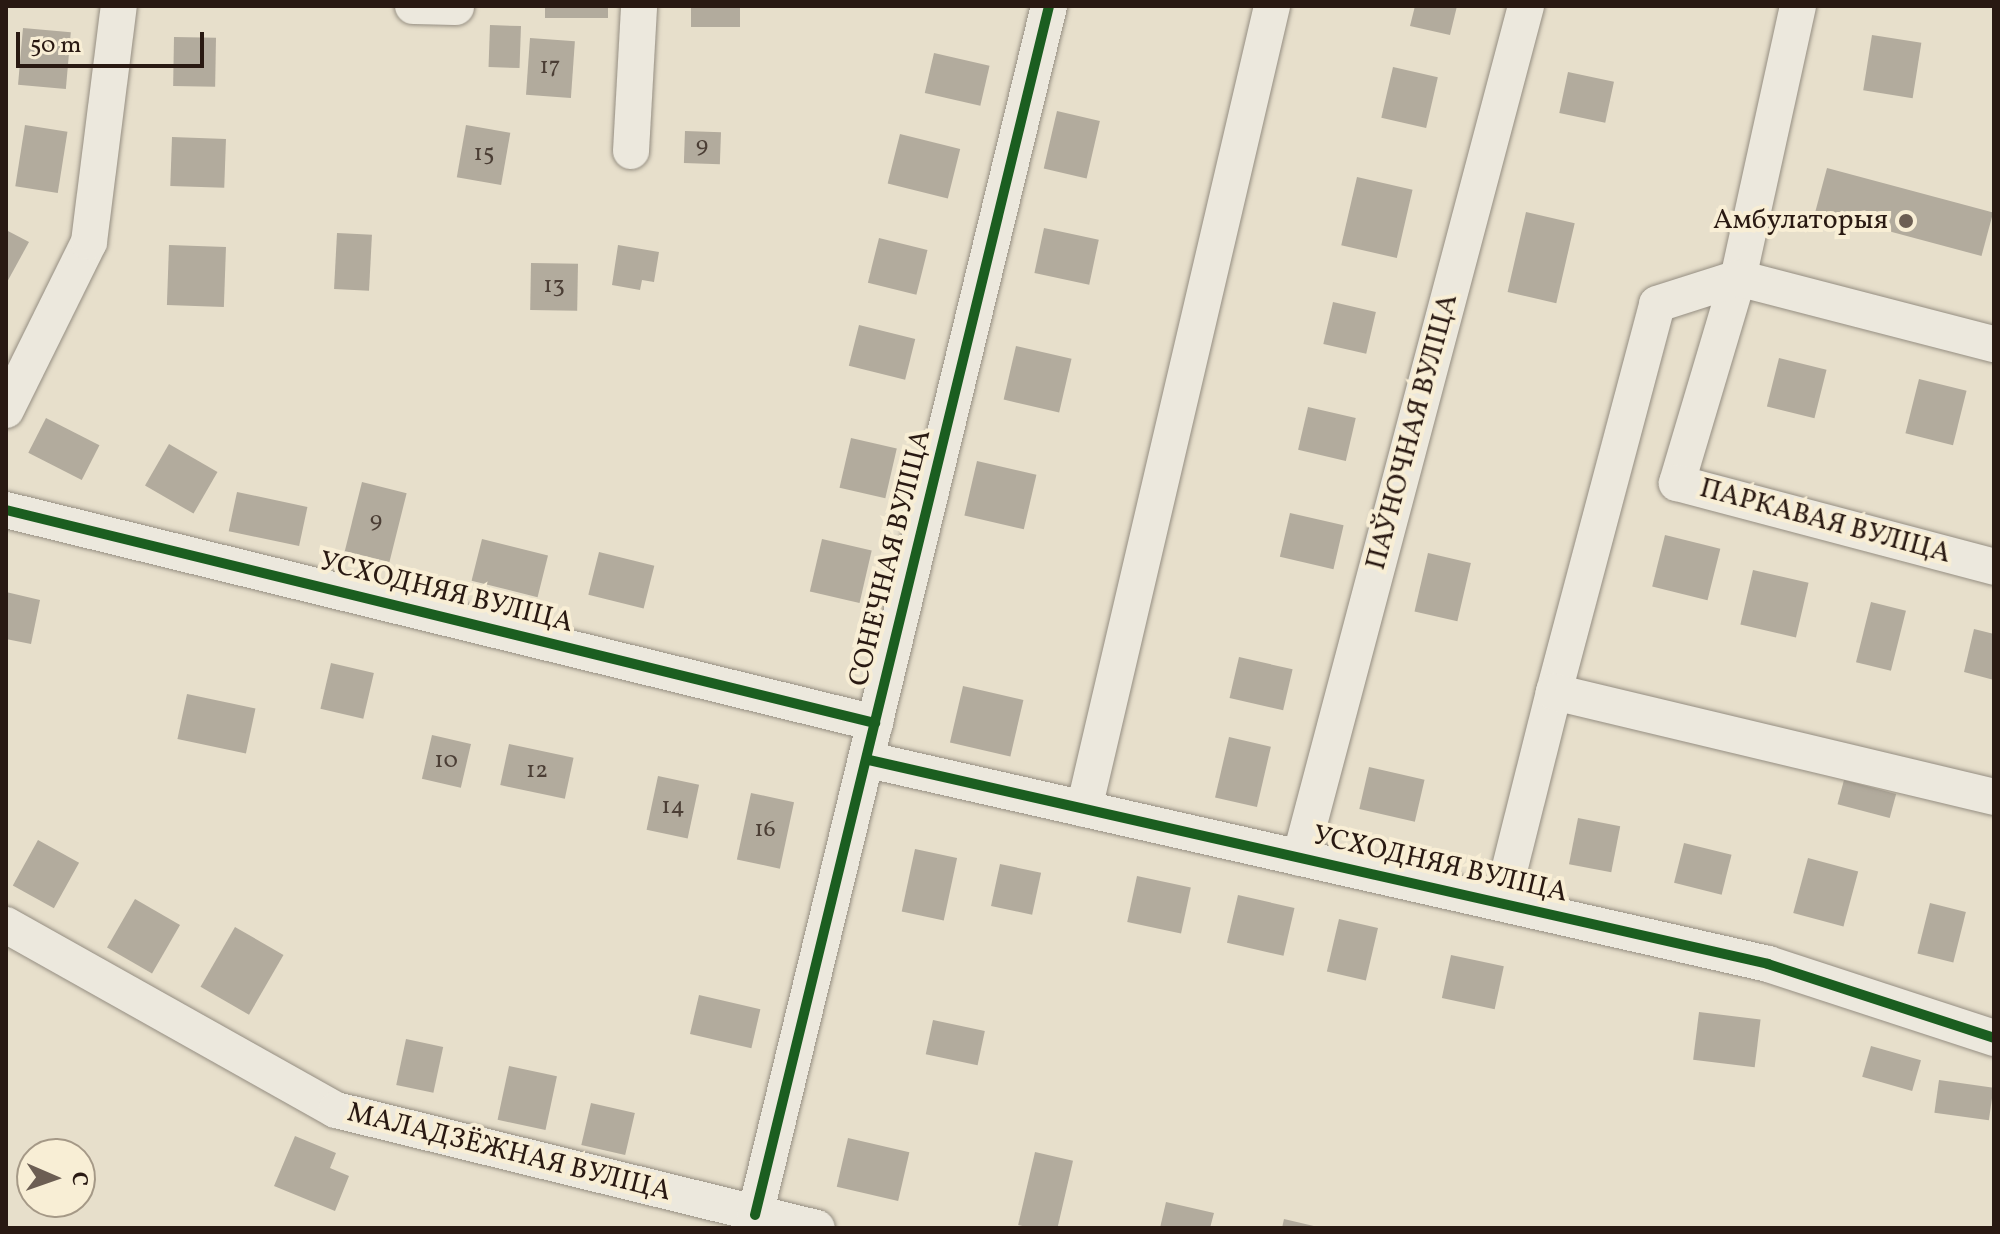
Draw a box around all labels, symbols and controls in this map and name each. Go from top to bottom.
scale bar [20,16,208,66]
text: 50 m [30,29,82,63]
house number: 17 [540,54,560,82]
house number: 9 [696,133,708,161]
house number: 15 [474,141,494,169]
place label: Амбулаторыя [1713,204,1888,238]
marker: Амбулаторыя [1895,210,1917,232]
house number: 13 [543,273,565,301]
street label: ПАЎНОЧНАЯ ВУЛІЦА [1360,290,1466,574]
street label: СОНЕЧНАЯ ВУЛІЦА [843,426,939,690]
street label: ПАРКАВАЯ ВУЛІЦА [1696,472,1954,572]
house number: 9 [370,508,382,536]
street label: УСХОДНЯЯ ВУЛІЦА [316,545,576,641]
house number: 10 [434,748,458,776]
house number: 12 [526,758,548,786]
house number: 14 [661,794,685,822]
house number: 16 [754,817,776,845]
street label: УСХОДНЯЯ ВУЛІЦА [1309,819,1571,911]
street label: МАЛАДЗЁЖНАЯ ВУЛІЦА [344,1097,674,1209]
north arrow [16,1138,96,1218]
text: С [63,1171,94,1186]

